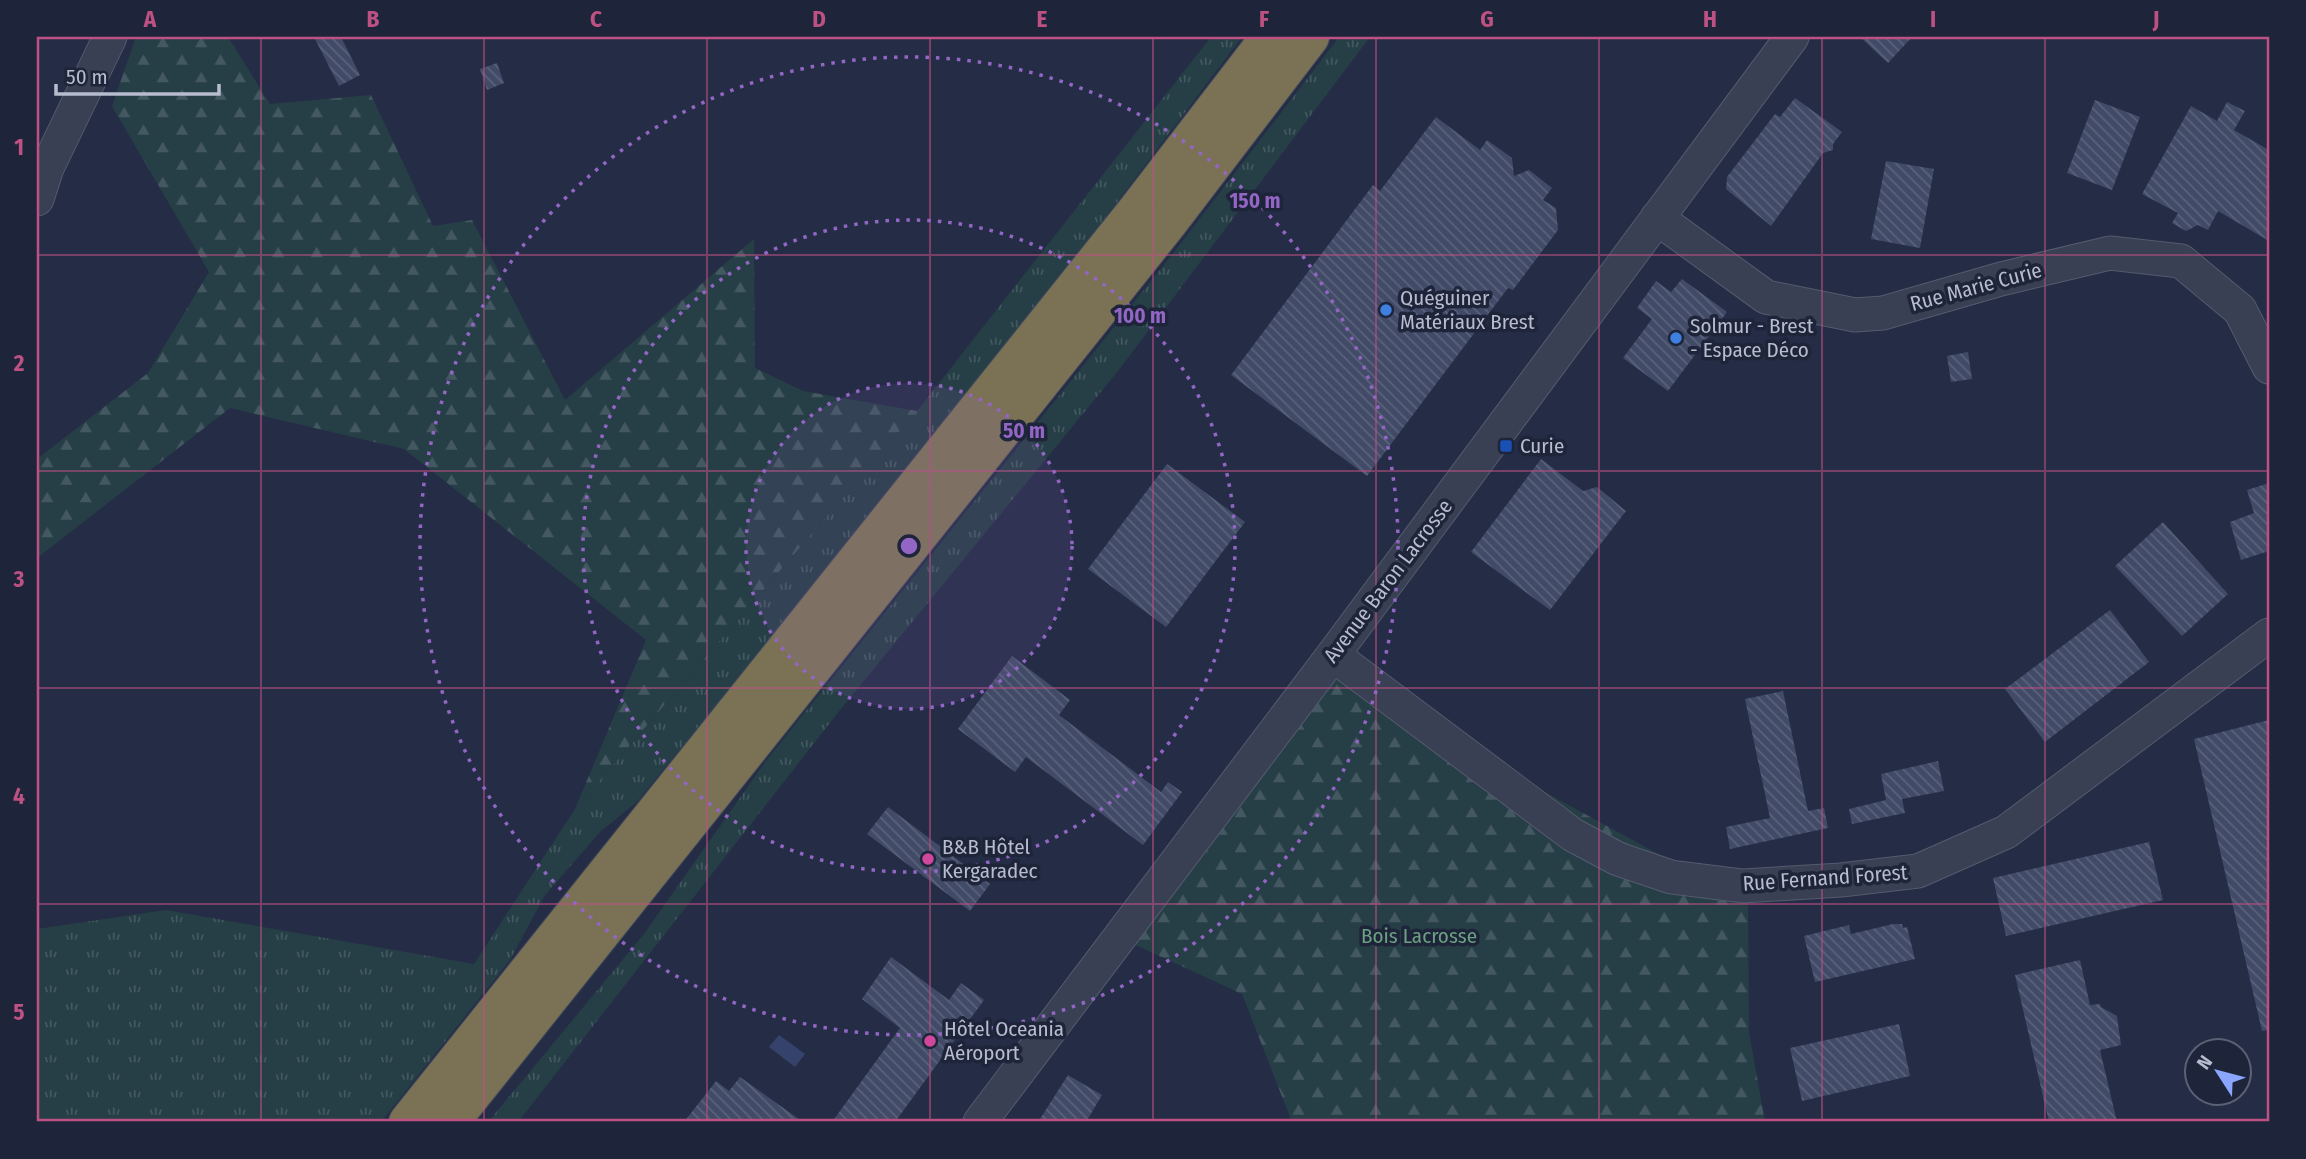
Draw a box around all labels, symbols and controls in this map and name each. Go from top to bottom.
text: A [143,5,157,33]
text: B [367,5,380,33]
text: C [590,5,602,33]
text: D [812,5,826,33]
text: E [1037,5,1048,33]
text: F [1259,5,1269,33]
text: G [1480,5,1494,33]
text: H [1703,5,1717,33]
text: I [1930,5,1936,33]
text: J [2152,5,2159,33]
scale bar [56,52,219,96]
text: 50 m [66,64,108,90]
text: 1 [14,133,24,161]
text: 150 m [1229,188,1281,214]
street label: Rue Marie Curie [1907,257,2045,317]
place label: Quéguiner Matériaux Brest [1400,285,1535,335]
marker: Quéguiner Matériaux Brest [1378,302,1394,318]
text: 100 m [1114,303,1166,329]
place label: Solmur - Brest - Espace Déco [1690,313,1814,363]
marker: Solmur - Brest - Espace Déco [1668,330,1684,346]
text: 2 [13,349,25,377]
text: 50 m [1003,418,1045,444]
place label: Curie [1520,433,1564,459]
marker: Curie [1498,438,1514,454]
street label: Avenue Baron Lacrosse [1318,494,1458,668]
centre of rings [897,534,921,558]
text: 3 [13,565,25,593]
text: 4 [13,782,25,810]
place label: B&B Hôtel Kergaradec [942,834,1038,884]
marker: B&B Hôtel Kergaradec [920,851,936,867]
street label: Rue Fernand Forest [1742,859,1908,897]
park label: Bois Lacrosse [1361,923,1477,949]
text: 5 [13,998,25,1026]
place label: Hôtel Oceania Aéroport [944,1016,1064,1066]
marker: Hôtel Oceania Aéroport [922,1033,938,1049]
north arrow [2184,1036,2254,1106]
text: N [2192,1051,2217,1074]

